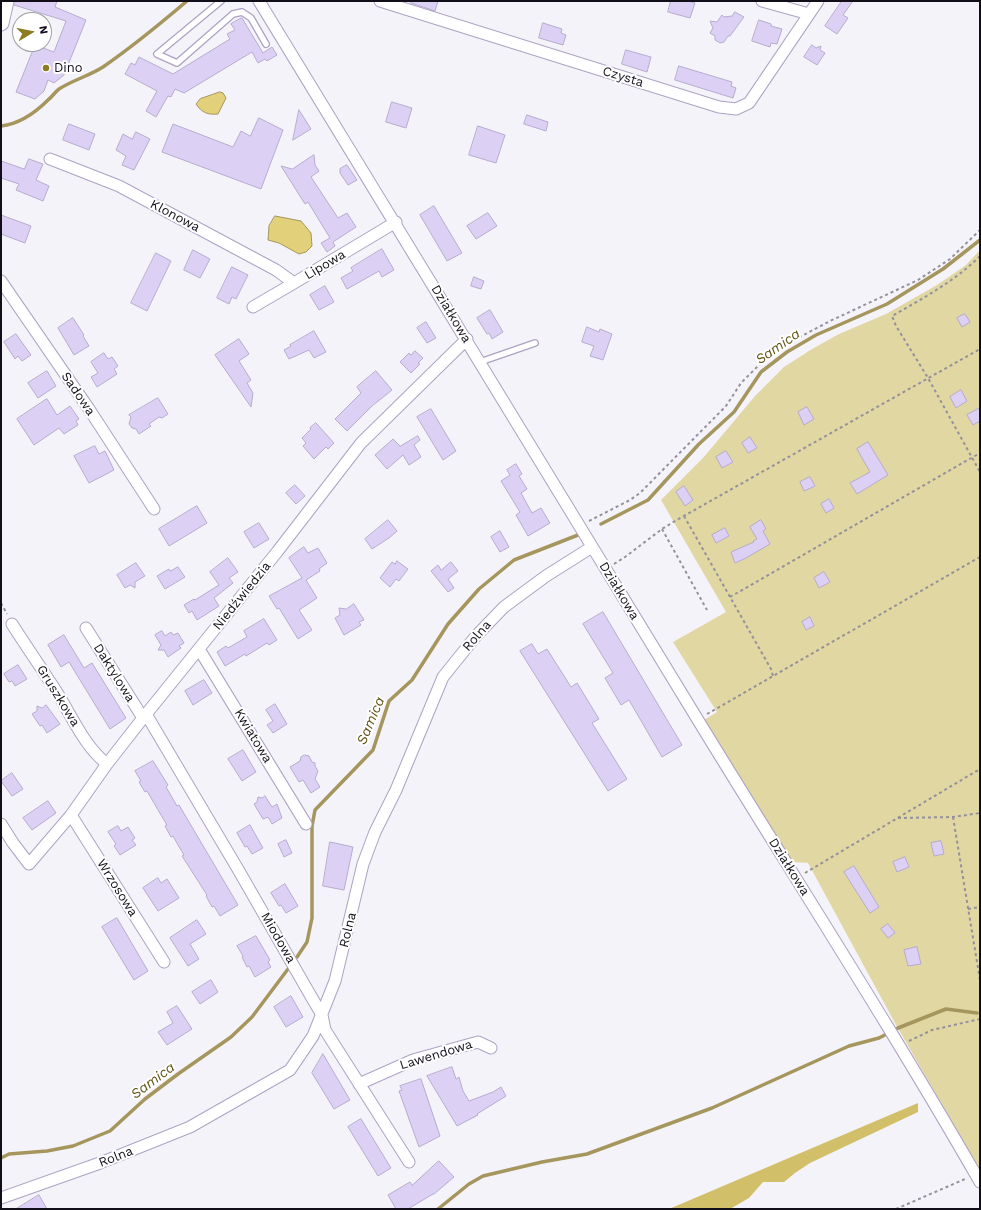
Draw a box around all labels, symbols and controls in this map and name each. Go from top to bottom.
north arrow [12,12,52,52]
text: N [36,25,50,35]
place label: Dino [54,60,83,76]
marker: Dino [41,63,51,73]
street label: Czysta [601,63,645,91]
street label: Klonowa [147,196,203,236]
street label: Lipowa [302,247,348,283]
street label: Działkowa [428,282,474,346]
water label: Samica [753,326,803,368]
street label: Sadowa [58,369,98,419]
street label: Niedźwiedzia [210,559,274,633]
street label: Działkowa [596,559,642,623]
street label: Rolna [459,617,495,655]
street label: Daktylowa [90,641,138,705]
street label: Gruszkowa [33,662,83,730]
water label: Samica [353,695,389,747]
street label: Kwiatowa [231,706,275,766]
street label: Działkowa [765,835,813,899]
street label: Wrzosowa [93,856,141,920]
street label: Miodowa [257,910,299,966]
street label: Rolna [336,911,360,949]
street label: Lawendowa [398,1037,474,1073]
water label: Samica [128,1059,178,1103]
street label: Rolna [97,1143,135,1171]

